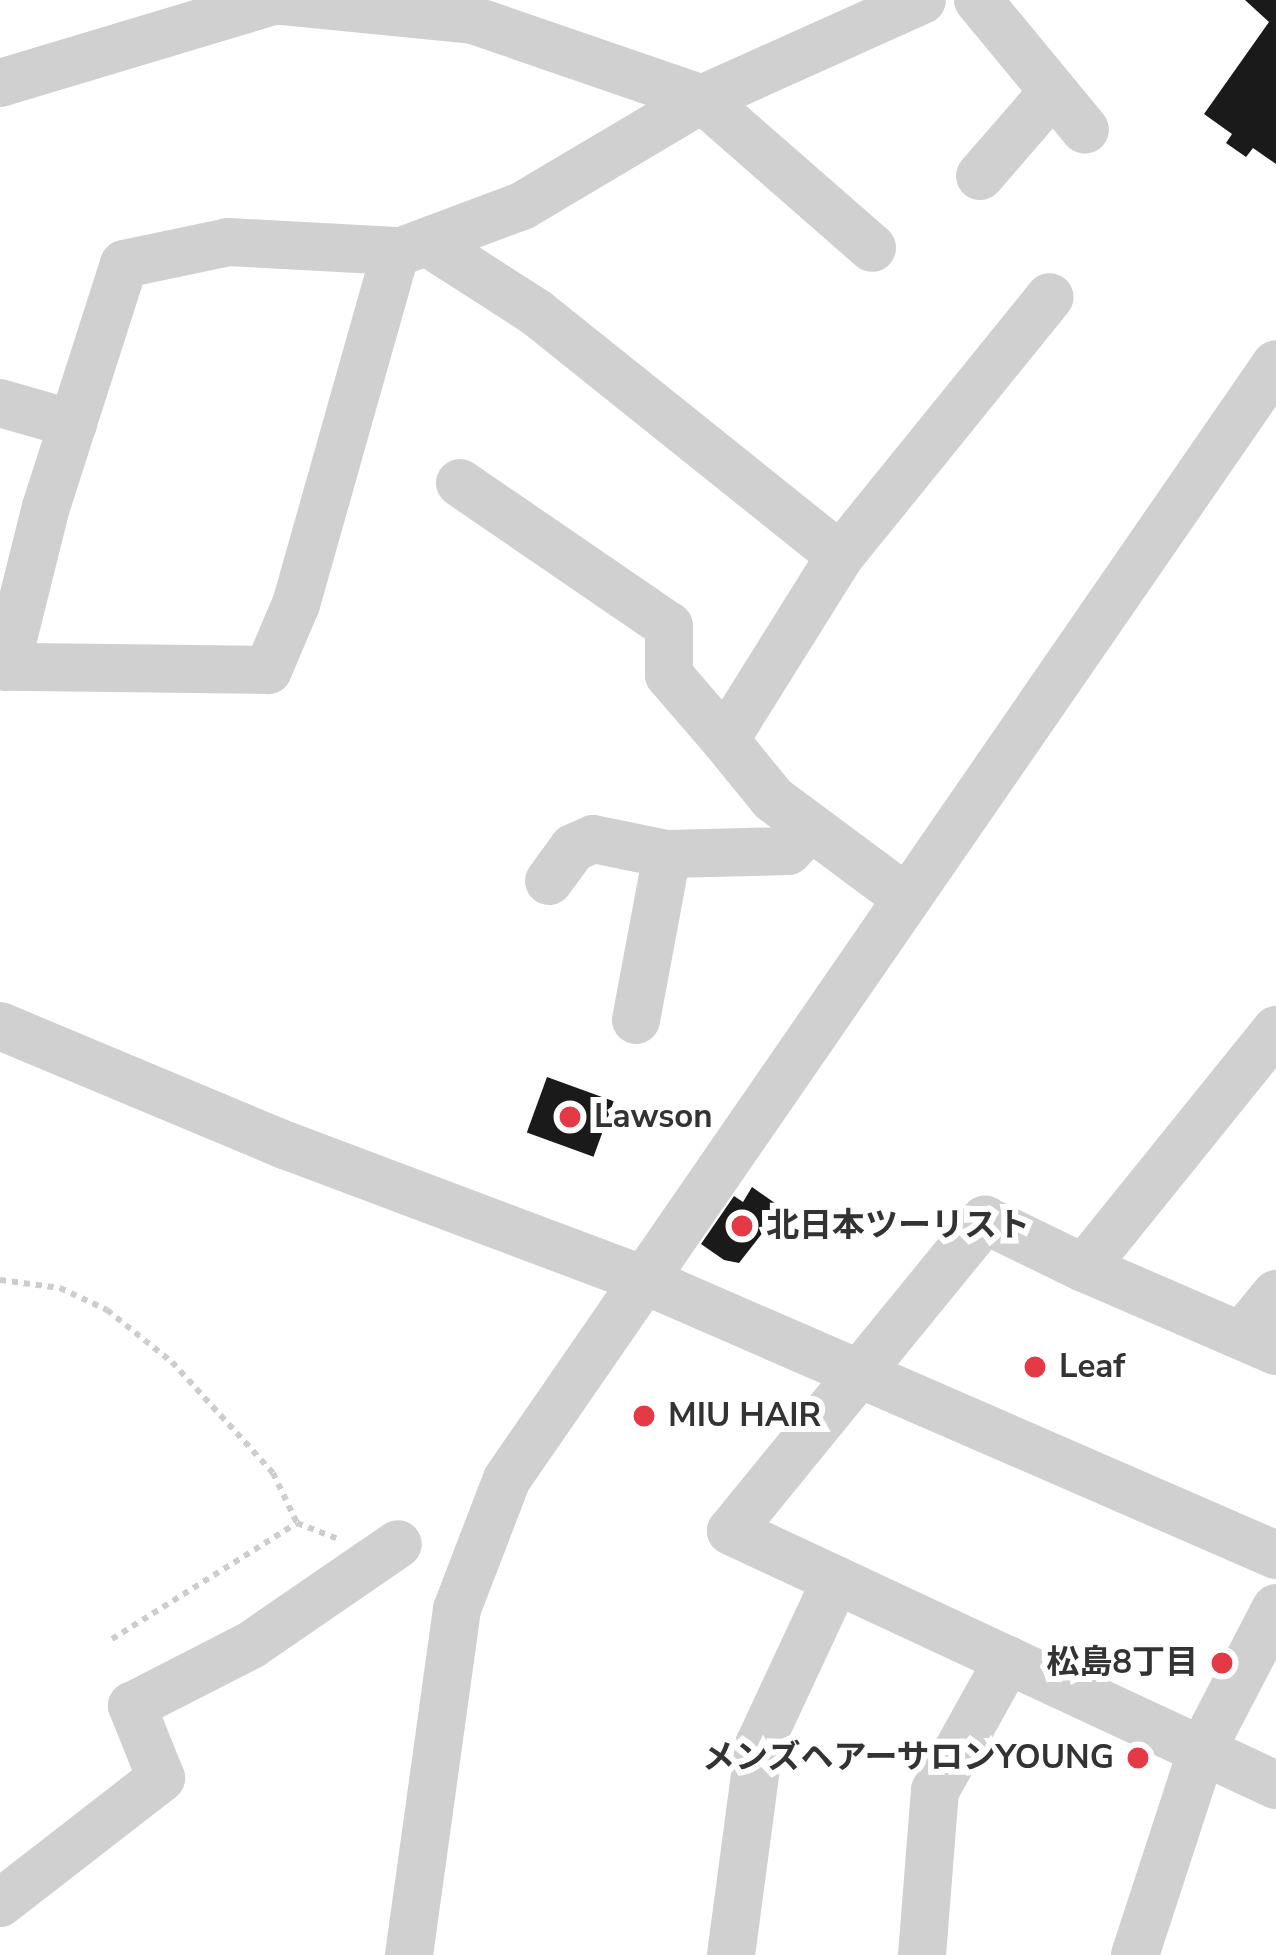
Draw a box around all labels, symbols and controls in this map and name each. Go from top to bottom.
place label: Lawson [594,1097,713,1137]
marker: Lawson [557,1104,583,1130]
place label: 北日本ツーリスト [766,1206,1030,1246]
marker: 北日本ツーリスト [729,1213,755,1239]
place label: Leaf [1059,1347,1125,1387]
marker: Leaf [1022,1354,1048,1380]
place label: MIU HAIR [668,1396,821,1436]
marker: MIU HAIR [631,1403,657,1429]
place label: 松島8丁目 [1046,1643,1198,1683]
marker: 松島8丁目 [1209,1650,1235,1676]
place label: メンズヘアーサロンYOUNG [701,1738,1114,1778]
marker: メンズヘアーサロンYOUNG [1125,1745,1151,1771]

